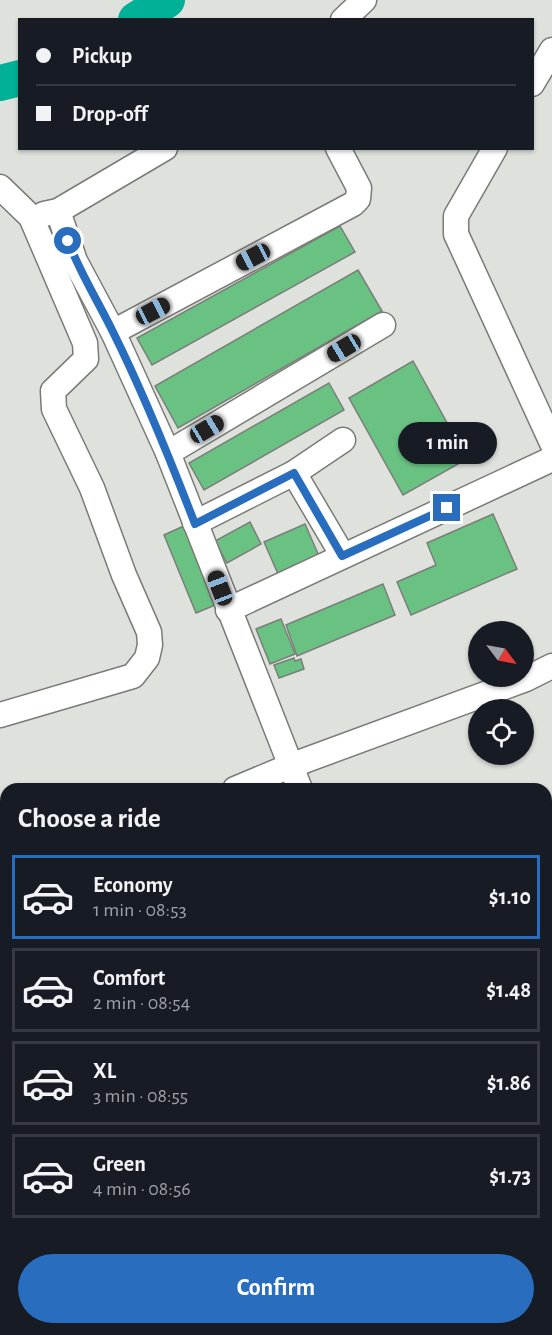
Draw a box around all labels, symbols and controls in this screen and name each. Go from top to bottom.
text: Pickup [72,45,132,67]
text: Drop-off [72,103,148,125]
route start [54,227,81,254]
car [233,241,273,273]
car [133,295,173,327]
car [324,331,364,365]
car [187,412,227,446]
callout: 1 min [398,421,496,463]
text: 1 min [426,433,469,453]
route end [433,494,460,521]
car [205,568,235,608]
north arrow [468,621,534,687]
map controls [468,621,534,765]
button: locate [468,699,534,765]
text: Choose a ride [18,805,161,832]
icon: car [21,870,75,924]
text: Economy [93,874,173,896]
text: $1.10 [489,886,531,908]
text: 1 min · 08:53 [93,900,187,920]
icon: car [21,963,75,1017]
text: Comfort [93,967,165,989]
text: $1.48 [486,979,531,1001]
text: 2 min · 08:54 [93,993,190,1013]
icon: car [21,1056,75,1110]
text: XL [93,1060,116,1082]
text: $1.86 [487,1072,531,1094]
text: 3 min · 08:55 [93,1086,188,1106]
icon: car [21,1149,75,1203]
text: Green [93,1153,146,1175]
text: $1.73 [489,1165,531,1187]
text: 4 min · 08:56 [93,1179,191,1199]
button: Confirm [18,1254,534,1323]

